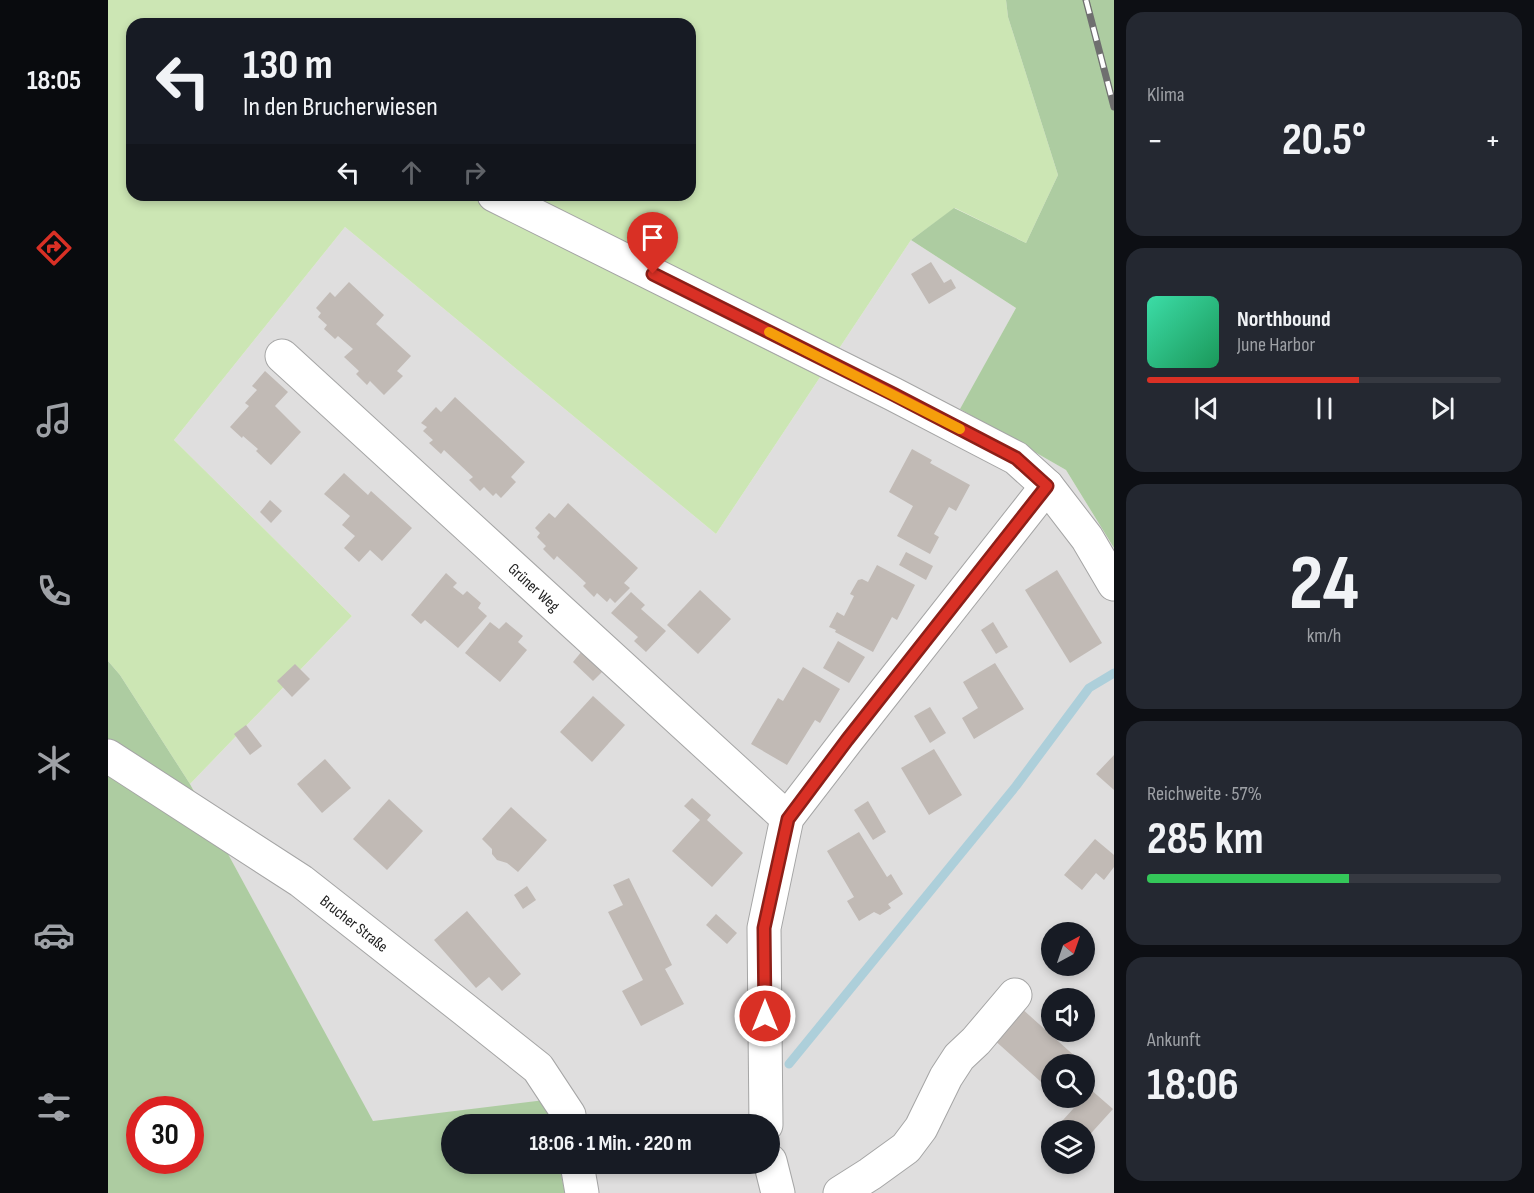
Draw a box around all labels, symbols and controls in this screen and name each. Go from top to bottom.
text: 130 m [243,40,333,91]
icon: left [144,42,222,120]
text: 18:05 [27,65,81,97]
text: Klima [1147,83,1185,107]
text: In den Brucherwiesen [243,91,438,123]
text: 20.5° [1282,113,1366,168]
text: − [1147,121,1163,161]
text: + [1485,121,1501,161]
icon: left [332,156,365,189]
icon: ahead [395,156,428,189]
icon: right [458,156,491,189]
pin [627,212,678,274]
icon: arrive [636,221,669,254]
icon: directions [33,227,75,269]
text: Northbound [1237,306,1331,333]
text: June Harbor [1237,333,1315,357]
icon: previous [1190,392,1223,425]
icon: pause [1308,392,1341,425]
icon: next [1426,392,1459,425]
icon: music [33,399,75,441]
text: 24 [1289,538,1359,631]
street label: Grüner Weg [504,560,563,616]
icon: phone [33,570,75,612]
text: km/h [1307,624,1341,648]
icon: climate [33,742,75,784]
text: Reichweite · 57% [1147,782,1262,806]
text: 285 km [1147,812,1264,867]
street label: Brucher Straße [316,892,391,957]
icon: car [33,914,75,956]
north arrow [1041,922,1095,976]
map controls [1041,922,1095,1174]
position arrow [733,984,797,1048]
button: sound [1041,988,1095,1042]
text: Ankunft [1147,1028,1201,1052]
button: search [1041,1054,1095,1108]
text: 18:06 [1147,1058,1239,1113]
icon: filters [33,1086,75,1128]
speed limit sign: 30 [126,1096,204,1174]
button: layers [1041,1120,1095,1174]
text: 18:06 · 1 Min. · 220 m [529,1130,692,1157]

